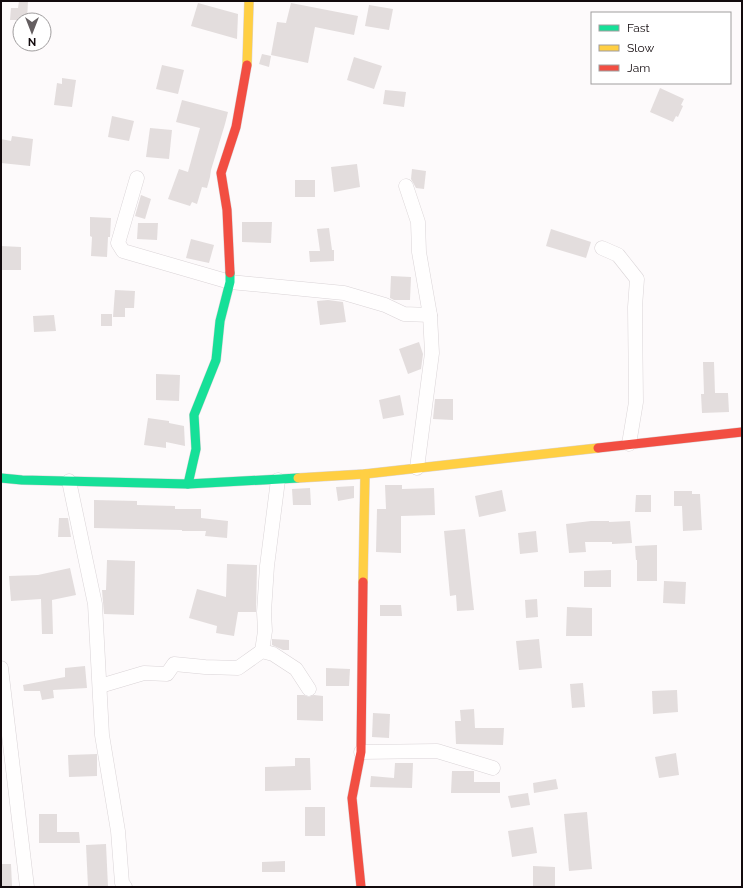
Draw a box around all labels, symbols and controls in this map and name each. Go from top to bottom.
north arrow [12,12,52,52]
legend [591,12,731,84]
text: Fast [627,21,650,35]
text: N [28,35,36,48]
text: Slow [627,41,654,55]
text: Jam [627,61,650,75]

